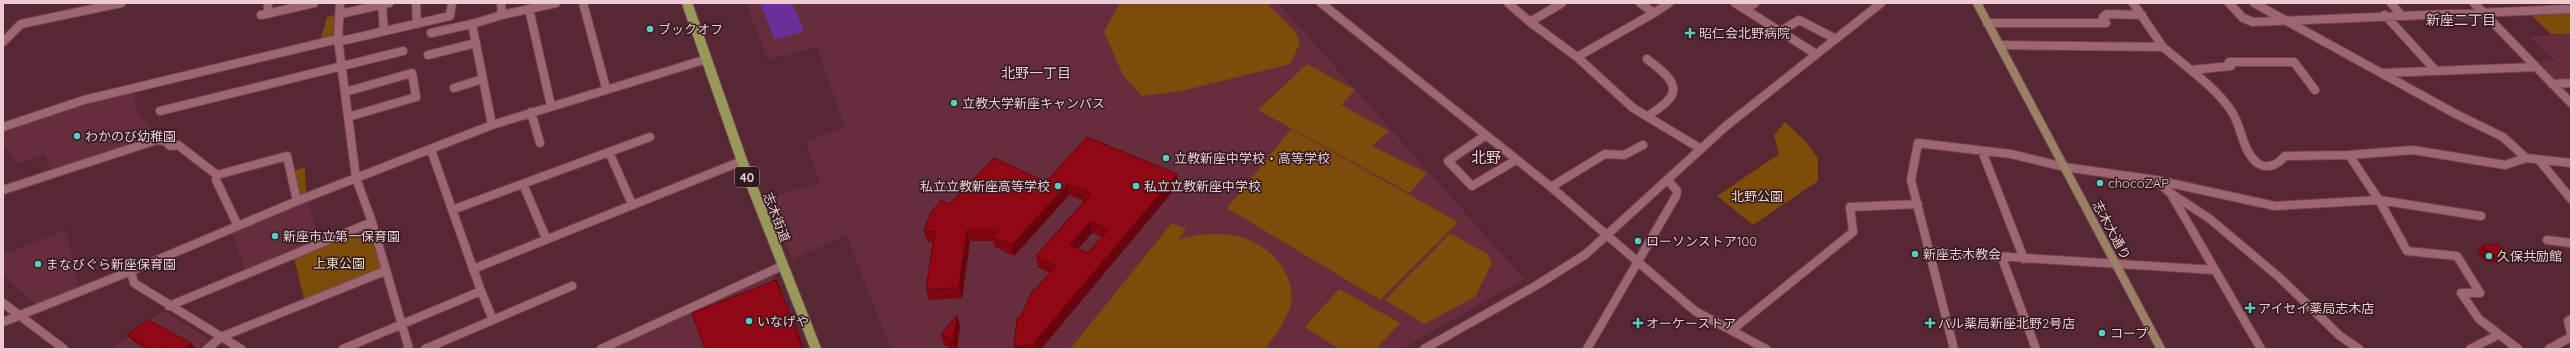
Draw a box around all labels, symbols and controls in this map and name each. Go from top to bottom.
district label: 新座二丁目 [2426,11,2496,29]
place label: ブックオフ [658,21,723,37]
marker: ブックオフ [645,24,655,34]
place label: 昭仁会北野病院 [1699,25,1790,41]
marker: 昭仁会北野病院 [1684,27,1696,39]
district label: 北野一丁目 [1001,64,1071,82]
place label: 立教大学新座キャンパス [962,95,1105,111]
marker: 立教大学新座キャンパス [949,98,959,108]
place label: わかのび幼稚園 [85,128,176,144]
marker: わかのび幼稚園 [72,131,82,141]
district label: 北野 [1471,148,1501,167]
place label: 立教新座中学校・高等学校 [1174,150,1330,166]
marker: 立教新座中学校・高等学校 [1161,153,1171,163]
road number: 40 [735,167,759,187]
place label: chocoZAP [2108,175,2169,191]
place label: 私立立教新座高等学校 [920,178,1050,194]
place label: 私立立教新座中学校 [1144,178,1261,194]
marker: chocoZAP [2095,178,2105,188]
marker: 私立立教新座高等学校 [1053,181,1063,191]
marker: 私立立教新座中学校 [1131,181,1141,191]
park label: 北野公園 [1731,188,1783,204]
street label: 志木街道 [760,190,794,244]
street label: 志木大通り [2090,198,2134,262]
place label: 新座市立第一保育園 [283,228,400,244]
marker: 新座市立第一保育園 [270,231,280,241]
place label: ローソンストア100 [1646,233,1757,249]
marker: ローソンストア100 [1633,236,1643,246]
place label: 新座志木教会 [1923,246,2001,262]
place label: 久保共励館 [2497,248,2562,264]
marker: 新座志木教会 [1910,249,1920,259]
marker: 久保共励館 [2484,251,2494,261]
park label: 上東公園 [313,255,365,271]
place label: まなびぐら新座保育園 [46,256,176,272]
marker: まなびぐら新座保育園 [33,259,43,269]
place label: アイセイ薬局志木店 [2258,300,2374,316]
marker: アイセイ薬局志木店 [2245,303,2255,313]
place label: いなげや [757,313,809,329]
place label: オーケーストア [1646,315,1736,331]
place label: パル薬局新座北野2号店 [1938,315,2075,331]
marker: いなげや [744,316,754,326]
marker: オーケーストア [1633,318,1643,328]
marker: パル薬局新座北野2号店 [1925,318,1935,328]
place label: コープ [2110,325,2148,341]
marker: コープ [2097,328,2107,338]

